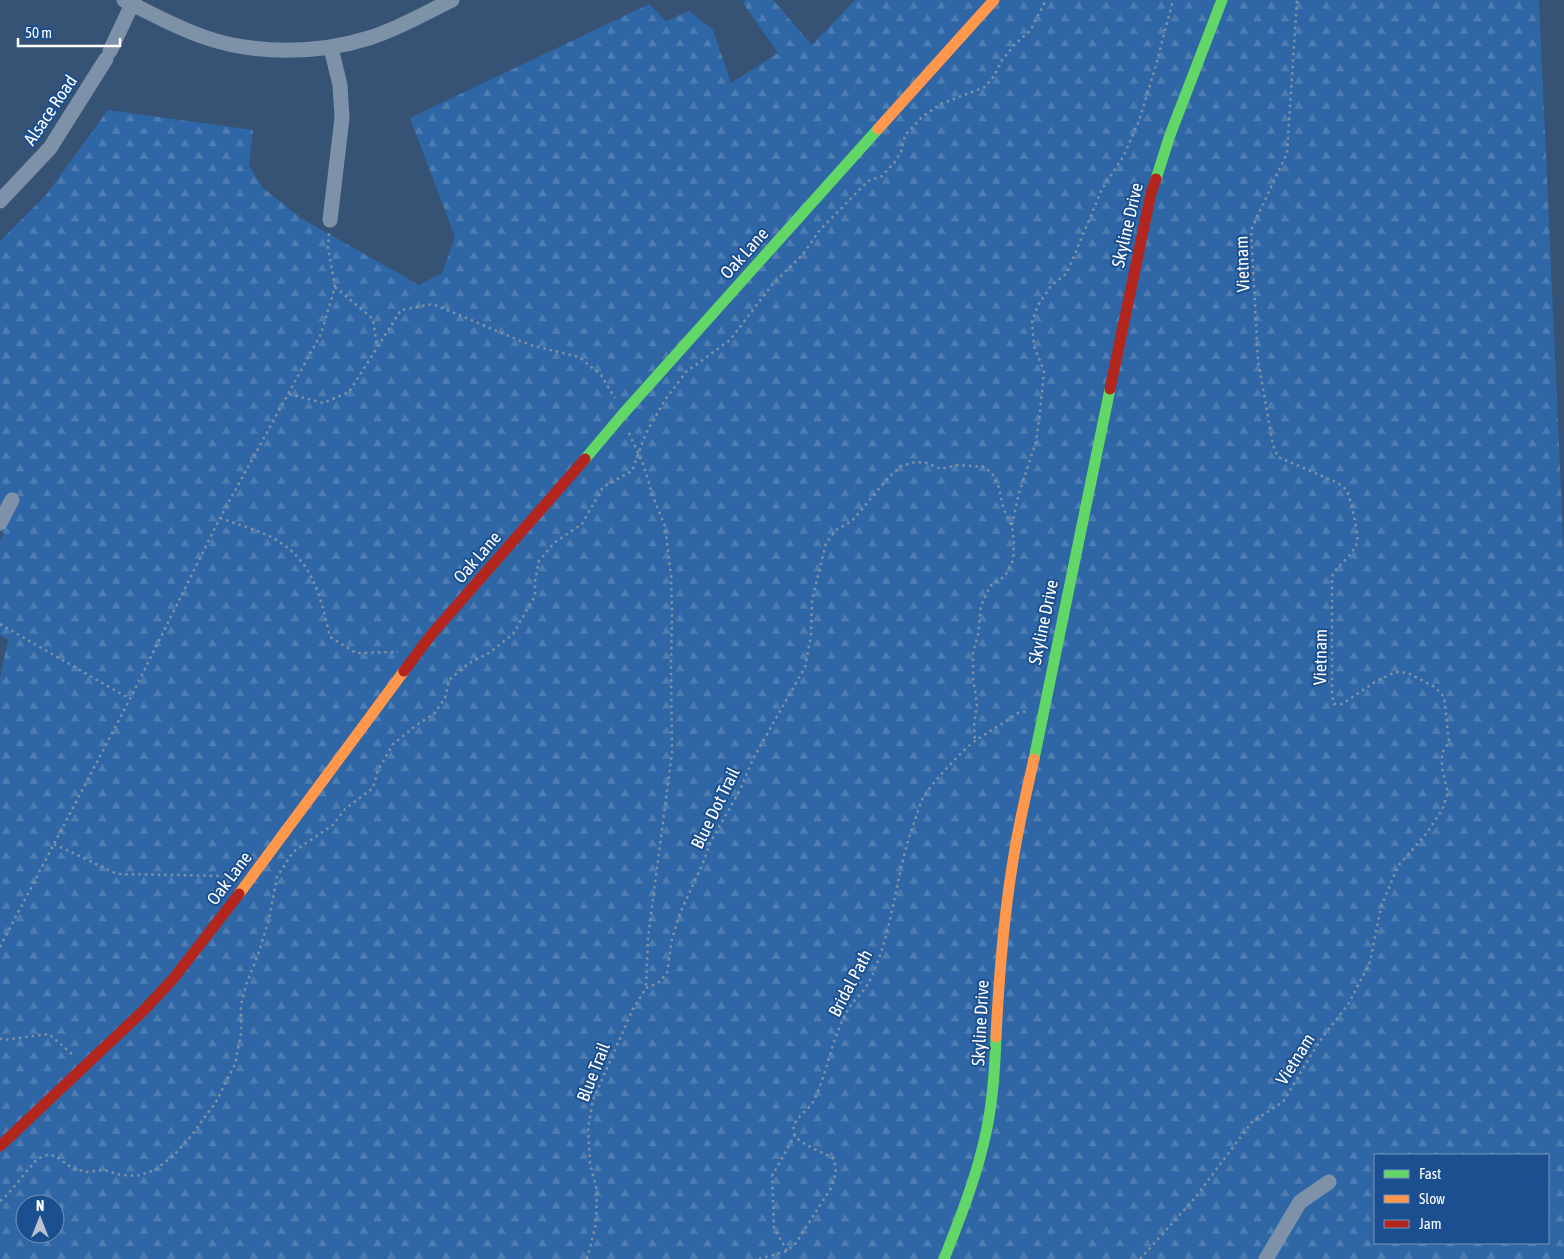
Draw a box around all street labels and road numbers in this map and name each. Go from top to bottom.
street label: Alsace Road [19,71,81,149]
street label: Skyline Drive [1107,181,1147,269]
street label: Oak Lane [716,223,772,283]
street label: Vietnam [1231,235,1253,293]
street label: Oak Lane [449,527,505,587]
street label: Skyline Drive [1024,578,1062,666]
street label: Vietnam [1309,629,1331,685]
street label: Blue Dot Trail [686,764,744,852]
street label: Oak Lane [202,847,256,909]
street label: Bridal Path [824,946,876,1020]
street label: Skyline Drive [967,979,993,1067]
street label: Vietnam [1271,1030,1319,1088]
street label: Blue Trail [572,1039,614,1105]

